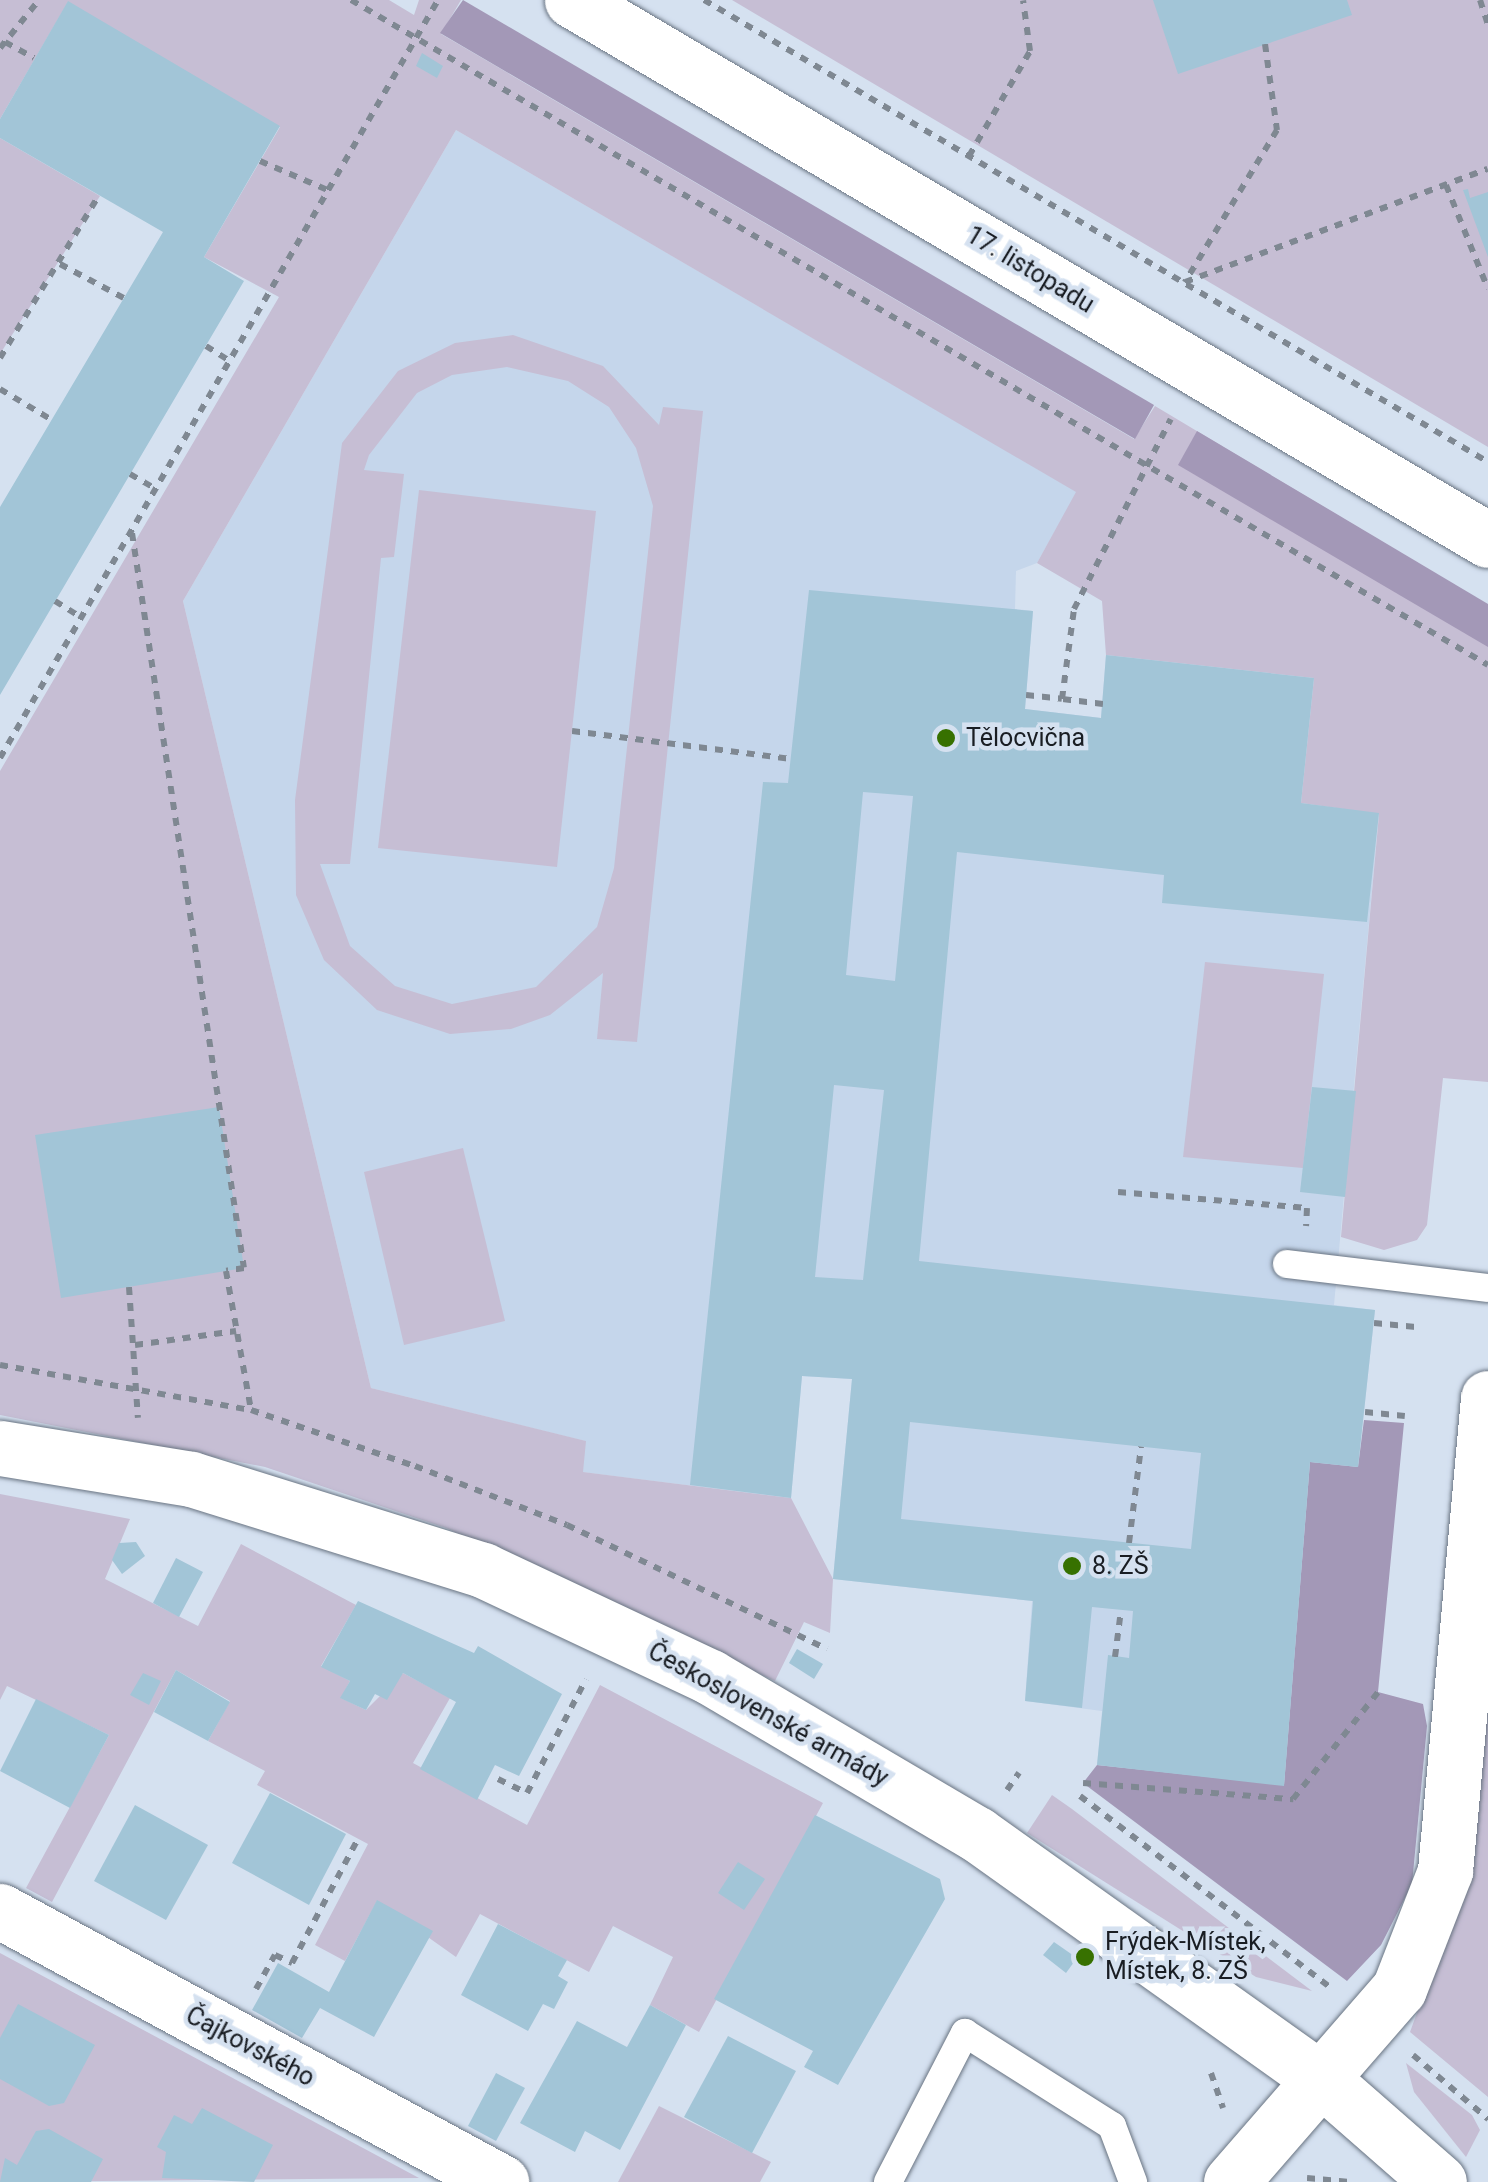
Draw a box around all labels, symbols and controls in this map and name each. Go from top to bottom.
street label: 17. listopadu [961,220,1099,320]
place label: Tělocvična [966,723,1085,753]
marker: Tělocvična [935,727,957,749]
place label: 8. ZŠ [1092,1551,1149,1581]
marker: 8. ZŠ [1061,1555,1083,1577]
street label: Československé armády [643,1636,893,1794]
place label: Frýdek-Místek, Místek, 8. ZŠ [1105,1928,1266,1987]
marker: Frýdek-Místek, Místek, 8. ZŠ [1074,1946,1096,1968]
street label: Čajkovského [181,2001,319,2093]

